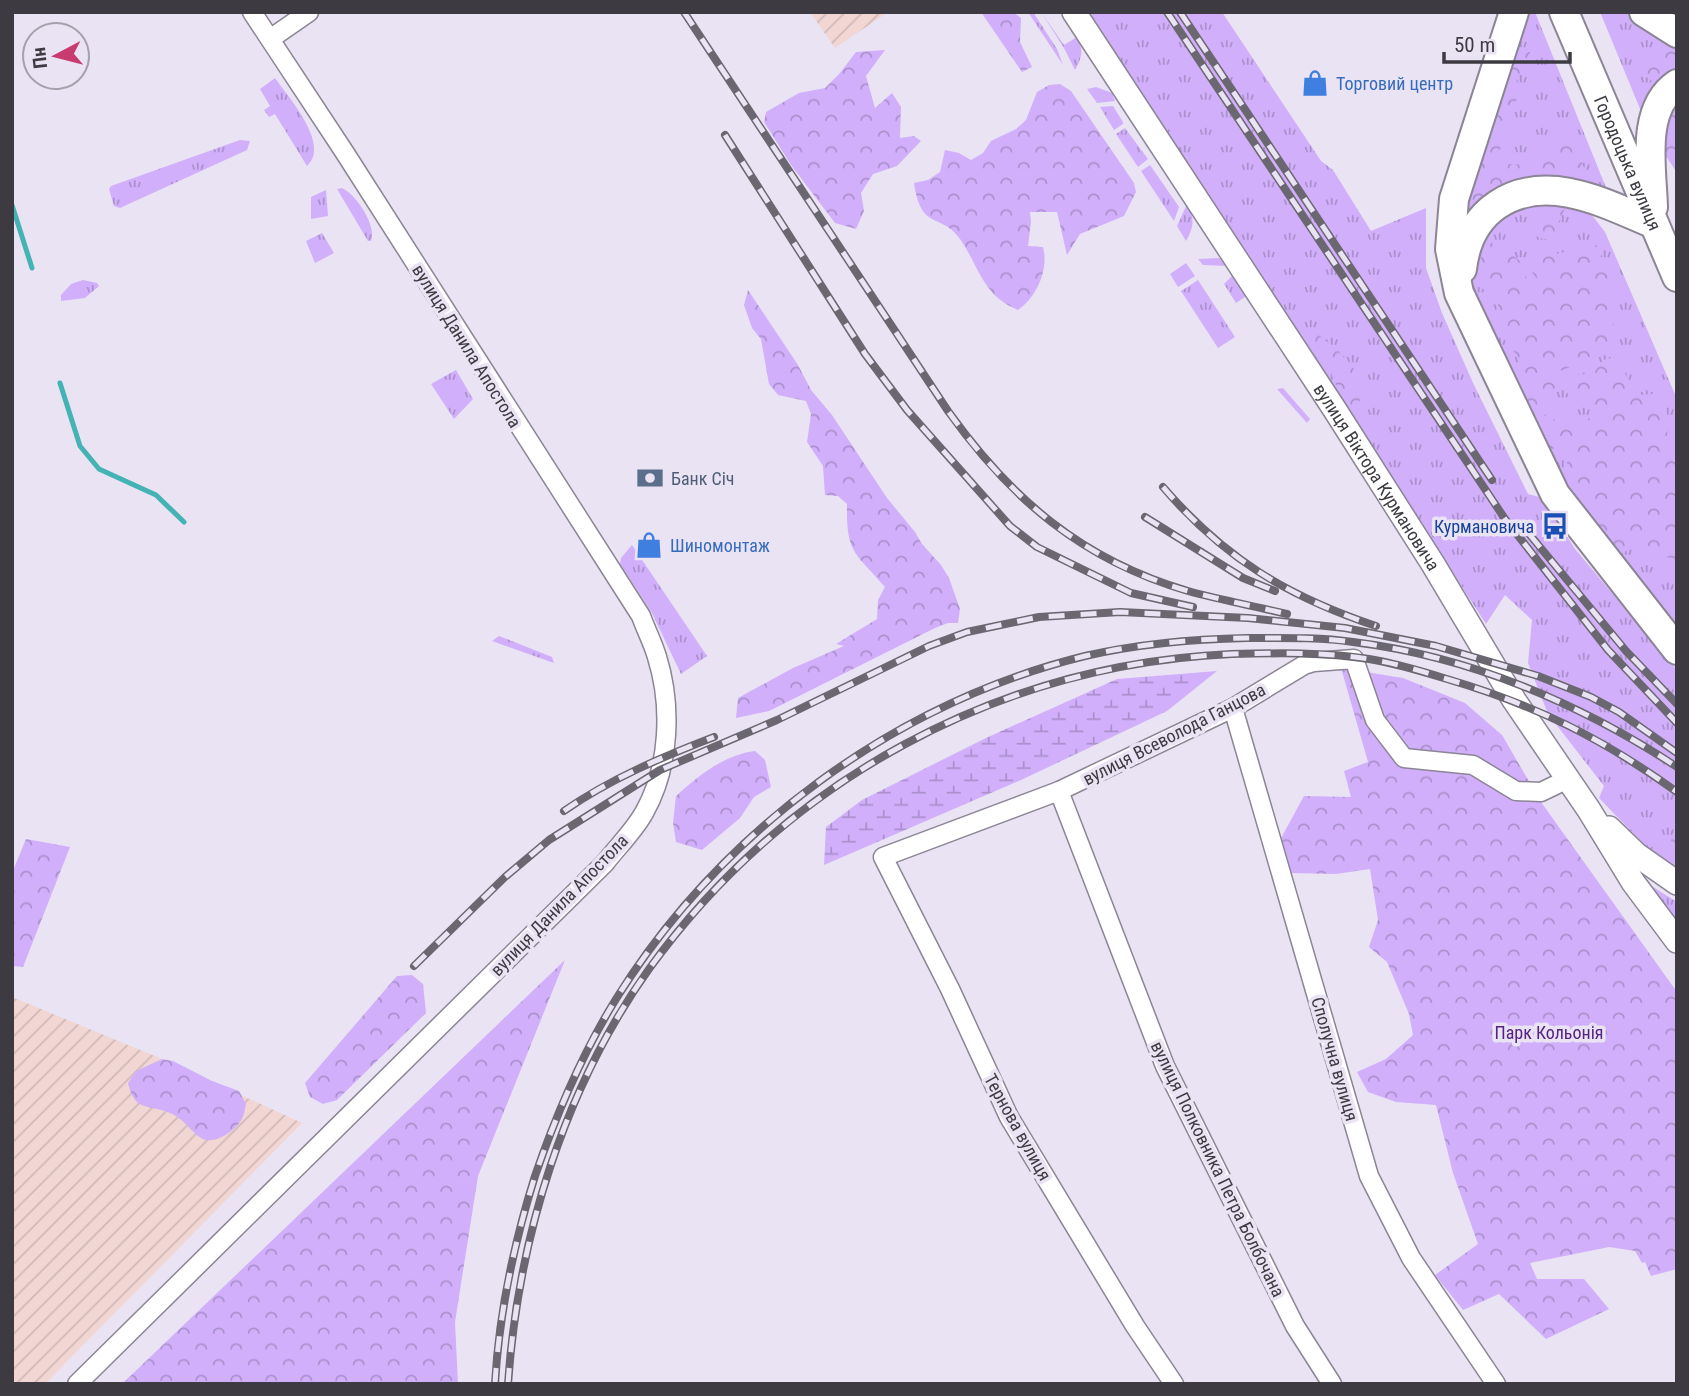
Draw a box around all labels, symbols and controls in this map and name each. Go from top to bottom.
north arrow [21,21,91,91]
scale bar [1444,21,1570,65]
text: 50 m [1454,33,1495,57]
text: Пн [27,46,52,70]
shop icon: Торговий центр [1300,68,1330,98]
place label: Торговий центр [1336,73,1453,94]
street label: Городоцька вулиця [1590,92,1666,233]
street label: вулиця Данила Апостола [408,261,526,431]
street label: вулиця Віктора Курмановича [1310,379,1445,574]
bank icon: Банк Січ [635,463,665,493]
place label: Банк Січ [671,468,734,489]
bus stop icon: Курмановича [1540,511,1570,541]
place label: Курмановича [1434,516,1534,537]
shop icon: Шиномонтаж [634,530,664,560]
place label: Шиномонтаж [670,535,770,556]
street label: вулиця Всеволода Ганцова [1079,679,1269,789]
street label: вулиця Данила Апостола [486,830,632,980]
street label: Сполучна вулиця [1307,994,1363,1124]
park label: Парк Кольонія [1494,1022,1604,1043]
street label: вулиця Полковника Петра Болбочана [1147,1038,1289,1300]
street label: Тернова вулиця [980,1070,1056,1184]

